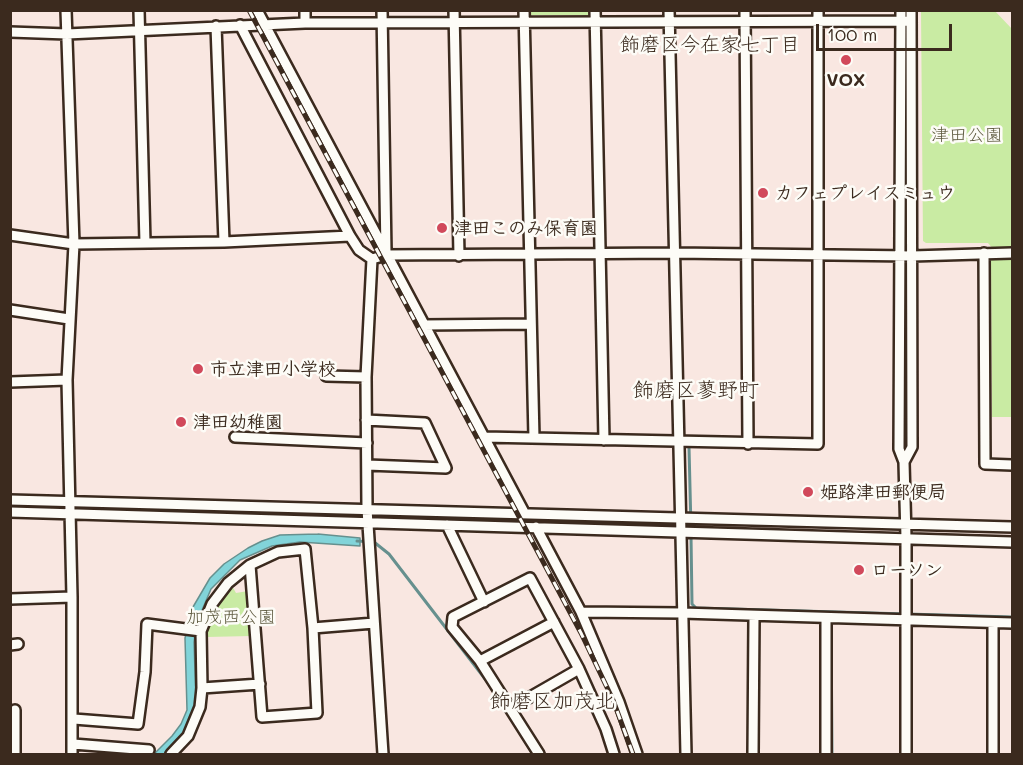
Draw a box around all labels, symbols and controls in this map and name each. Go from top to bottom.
scale bar [819,12,956,50]
text: 100 m [827,22,877,46]
district label: 飾磨区今在家七丁目 [620,33,800,57]
marker: VOX [839,53,853,67]
place label: VOX [827,69,865,91]
park label: 津田公園 [931,124,1003,146]
place label: カフェプレイスミュウ [775,182,955,204]
marker: カフェプレイスミュウ [756,186,770,200]
place label: 津田このみ保育園 [454,217,598,239]
marker: 津田このみ保育園 [435,221,449,235]
place label: 市立津田小学校 [210,358,336,380]
marker: 市立津田小学校 [191,362,205,376]
district label: 飾磨区蓼野町 [633,378,759,404]
place label: 津田幼稚園 [193,411,283,433]
marker: 津田幼稚園 [174,415,188,429]
place label: 姫路津田郵便局 [820,481,946,503]
marker: 姫路津田郵便局 [801,485,815,499]
place label: ローソン [871,559,943,581]
marker: ローソン [852,563,866,577]
park label: 加茂西公園 [186,606,276,628]
district label: 飾磨区加茂北 [490,689,616,715]

